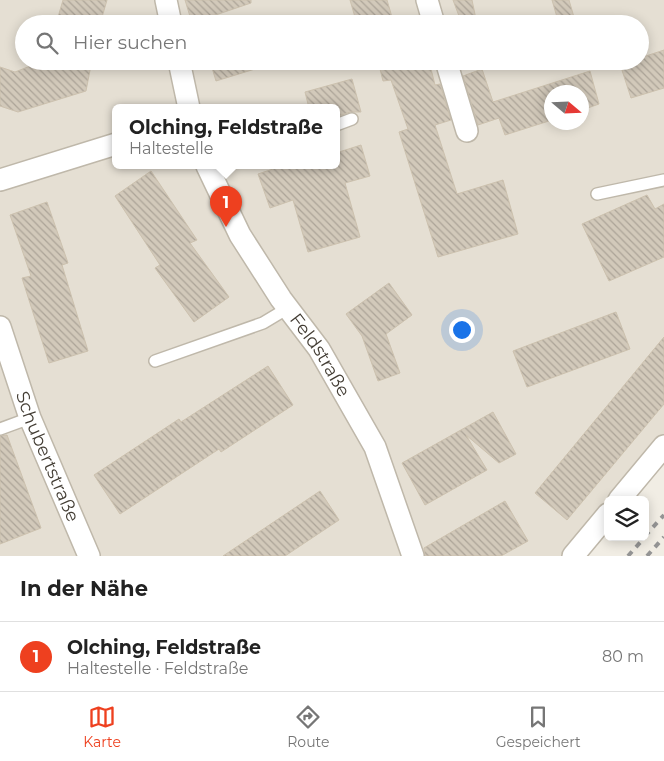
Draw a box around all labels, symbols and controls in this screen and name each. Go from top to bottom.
search box [15,15,649,70]
icon: search [33,29,61,57]
text: Hier suchen [73,31,187,54]
north arrow [544,85,589,130]
popup [112,104,340,169]
text: Olching, Feldstraße [129,116,323,139]
text: Haltestelle [129,139,213,158]
pin: 1 [210,186,242,227]
street label: Feldstraße [285,309,355,401]
your location [449,317,475,343]
street label: Schubertstraße [11,388,84,525]
map controls [604,496,649,541]
button: layers [604,496,649,541]
text: In der Nähe [20,576,148,601]
text: Olching, Feldstraße [67,636,261,659]
text: 1 [33,647,39,666]
text: 80 m [602,647,644,666]
text: Haltestelle · Feldstraße [67,659,248,678]
tab: Karte [83,703,121,751]
tab: Route [287,703,329,751]
tab: Gespeichert [496,703,581,751]

